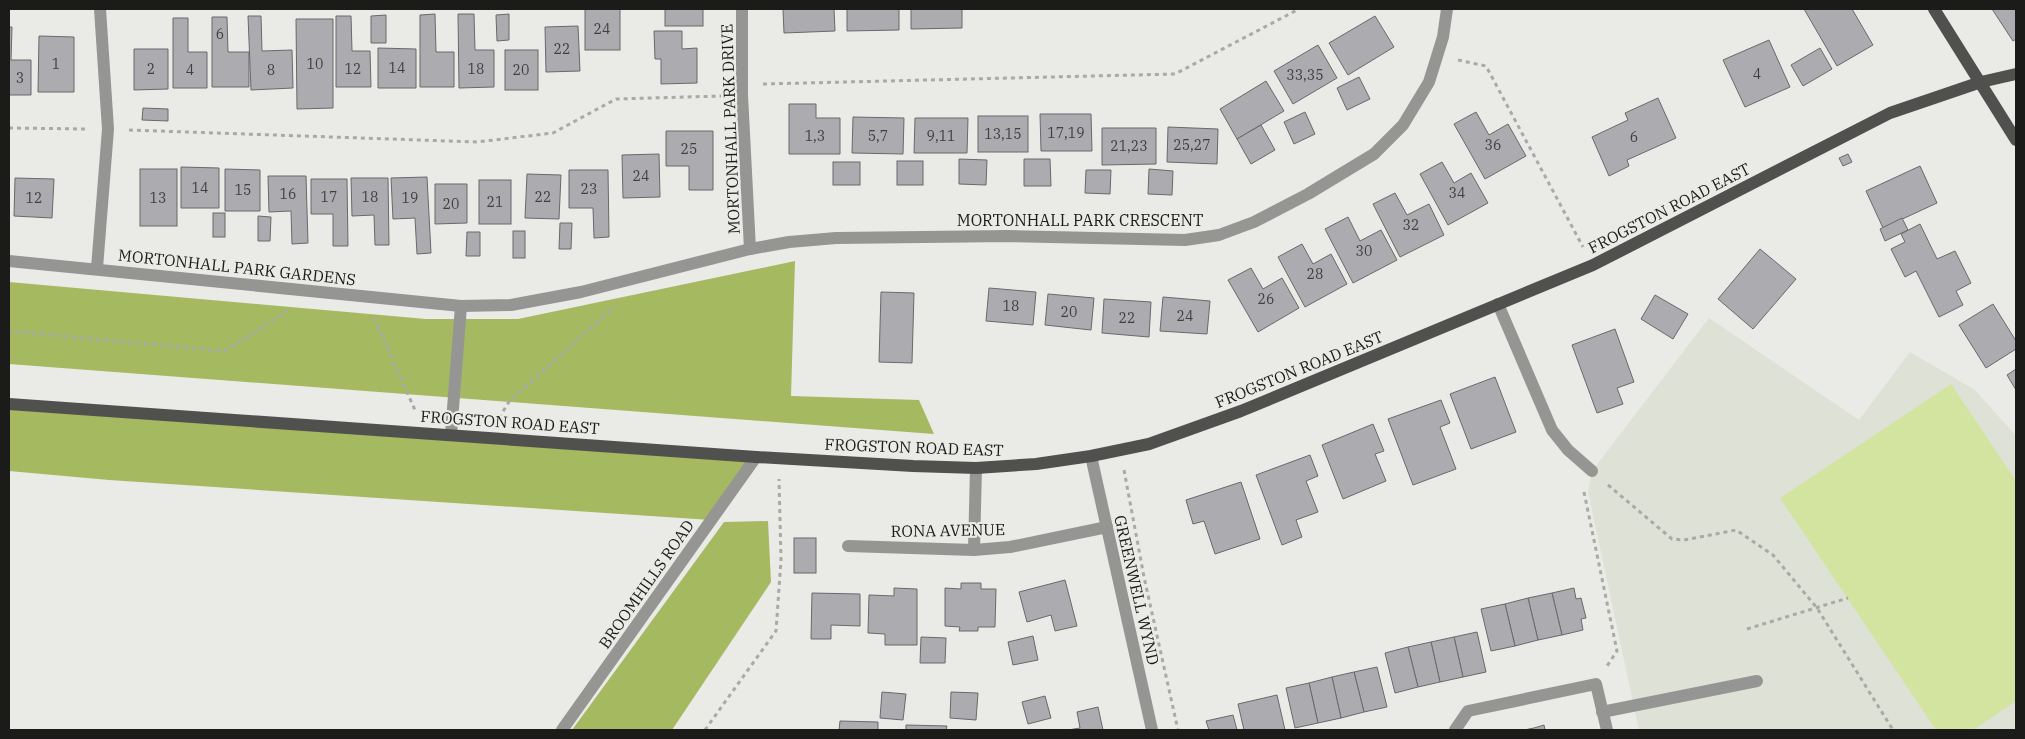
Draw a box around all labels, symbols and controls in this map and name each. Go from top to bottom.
house number: 24 [594,20,610,38]
street label: MORTONHALL PARK DRIVE [716,23,744,235]
house number: 6 [216,25,224,43]
house number: 22 [554,40,570,58]
house number: 1 [52,55,60,73]
house number: 10 [307,55,323,73]
house number: 14 [389,59,405,77]
house number: 2 [147,60,155,78]
house number: 12 [345,60,361,78]
house number: 18 [468,60,484,78]
house number: 4 [186,61,194,79]
house number: 8 [267,61,275,79]
house number: 20 [513,61,529,79]
house number: 4 [1753,65,1761,83]
house number: 33,35 [1286,66,1324,84]
house number: 3 [16,69,24,87]
house number: 17,19 [1047,124,1085,142]
house number: 13,15 [984,125,1022,143]
house number: 1,3 [805,127,825,145]
house number: 5,7 [868,127,888,145]
house number: 9,11 [927,127,955,145]
house number: 6 [1630,128,1638,146]
house number: 25,27 [1173,136,1211,154]
house number: 36 [1485,136,1501,154]
house number: 21,23 [1110,137,1148,155]
house number: 25 [681,140,697,158]
street label: FROGSTON ROAD EAST [1585,158,1753,258]
house number: 24 [633,167,649,185]
house number: 14 [192,179,208,197]
house number: 23 [581,180,597,198]
house number: 15 [235,181,251,199]
house number: 34 [1449,184,1465,202]
house number: 16 [280,185,296,203]
house number: 17 [321,188,337,206]
house number: 18 [362,188,378,206]
house number: 22 [535,188,551,206]
house number: 12 [26,189,42,207]
house number: 13 [150,189,166,207]
house number: 19 [402,189,418,207]
house number: 21 [487,193,503,211]
house number: 20 [443,195,459,213]
street label: MORTONHALL PARK CRESCENT [957,210,1203,230]
house number: 32 [1403,216,1419,234]
house number: 30 [1356,242,1372,260]
street label: MORTONHALL PARK GARDENS [117,245,357,289]
house number: 28 [1307,265,1323,283]
house number: 26 [1258,290,1274,308]
house number: 18 [1003,297,1019,315]
house number: 20 [1061,303,1077,321]
house number: 24 [1177,307,1193,325]
house number: 22 [1119,309,1135,327]
street label: FROGSTON ROAD EAST [1212,326,1386,412]
street label: FROGSTON ROAD EAST [420,406,600,438]
street label: FROGSTON ROAD EAST [824,434,1004,460]
street label: GREENWELL WYND [1110,513,1164,667]
street label: BROOMHILLS ROAD [594,516,698,652]
street label: RONA AVENUE [891,519,1005,541]

